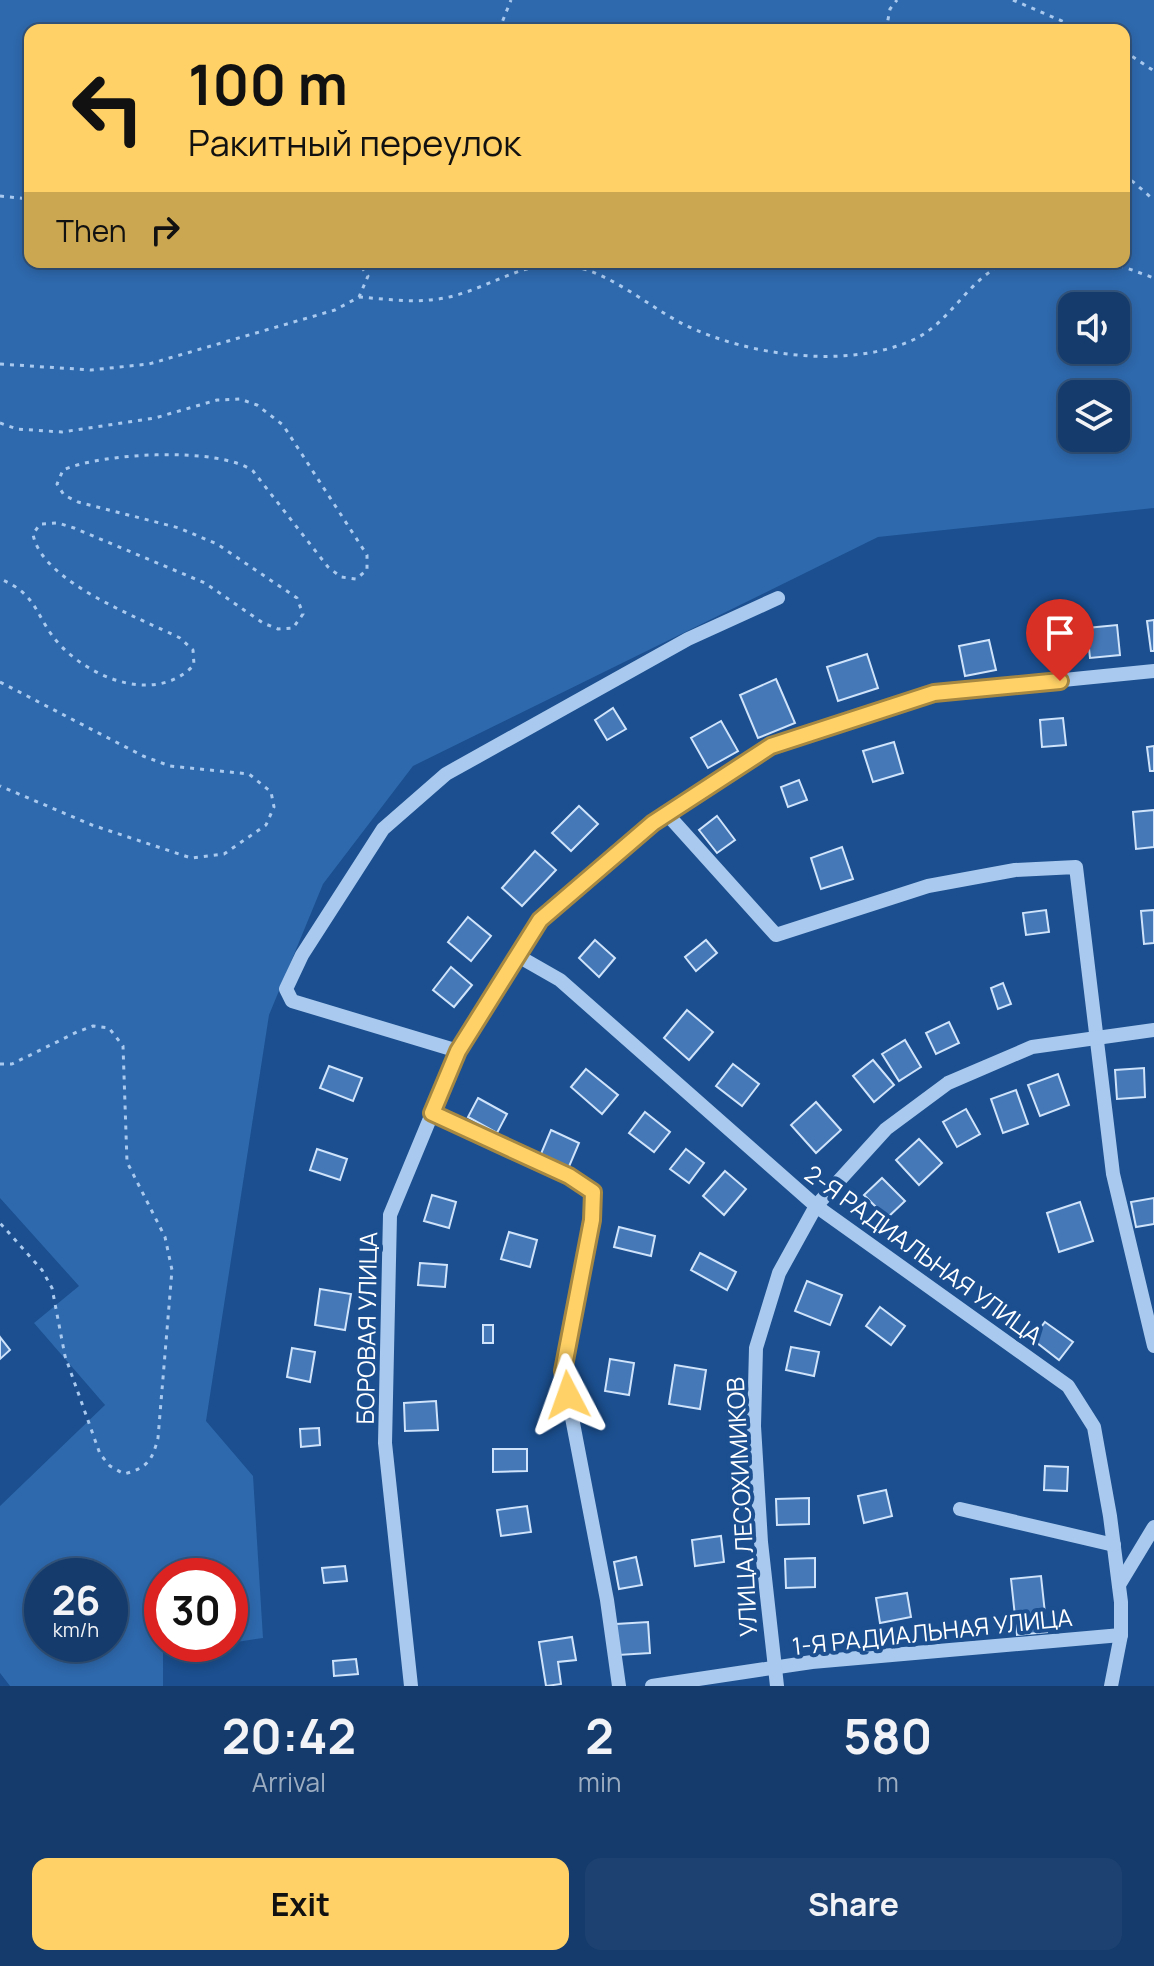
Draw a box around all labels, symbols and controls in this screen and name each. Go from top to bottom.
text: 100 m [188,45,348,122]
icon: left [56,56,160,160]
text: Ракитный переулок [188,118,521,167]
icon: right [143,208,187,252]
text: Then [56,210,127,251]
map controls [1058,292,1130,452]
button: sound [1058,292,1130,364]
button: layers [1058,380,1130,452]
pin [1026,599,1094,681]
icon: arrive [1038,611,1082,655]
street label: 2-Я РАДИАЛЬНАЯ УЛИЦА [799,1157,1049,1351]
street label: БОРОВАЯ УЛИЦА [348,1231,384,1425]
position arrow [526,1353,610,1437]
street label: УЛИЦА ЛЕСОХИМИКОВ [718,1376,764,1638]
speed limit sign: 30 [144,1558,248,1662]
text: 26 [52,1572,100,1627]
street label: 1-Я РАДИАЛЬНАЯ УЛИЦА [790,1600,1074,1662]
text: km/h [53,1616,99,1643]
text: 20:42 [222,1703,356,1768]
text: 2 [585,1703,614,1768]
text: 580 [843,1703,932,1768]
text: Arrival [252,1764,326,1800]
text: min [578,1764,621,1800]
text: m [877,1764,899,1800]
button: Exit [32,1858,569,1950]
button: Share [585,1858,1122,1950]

